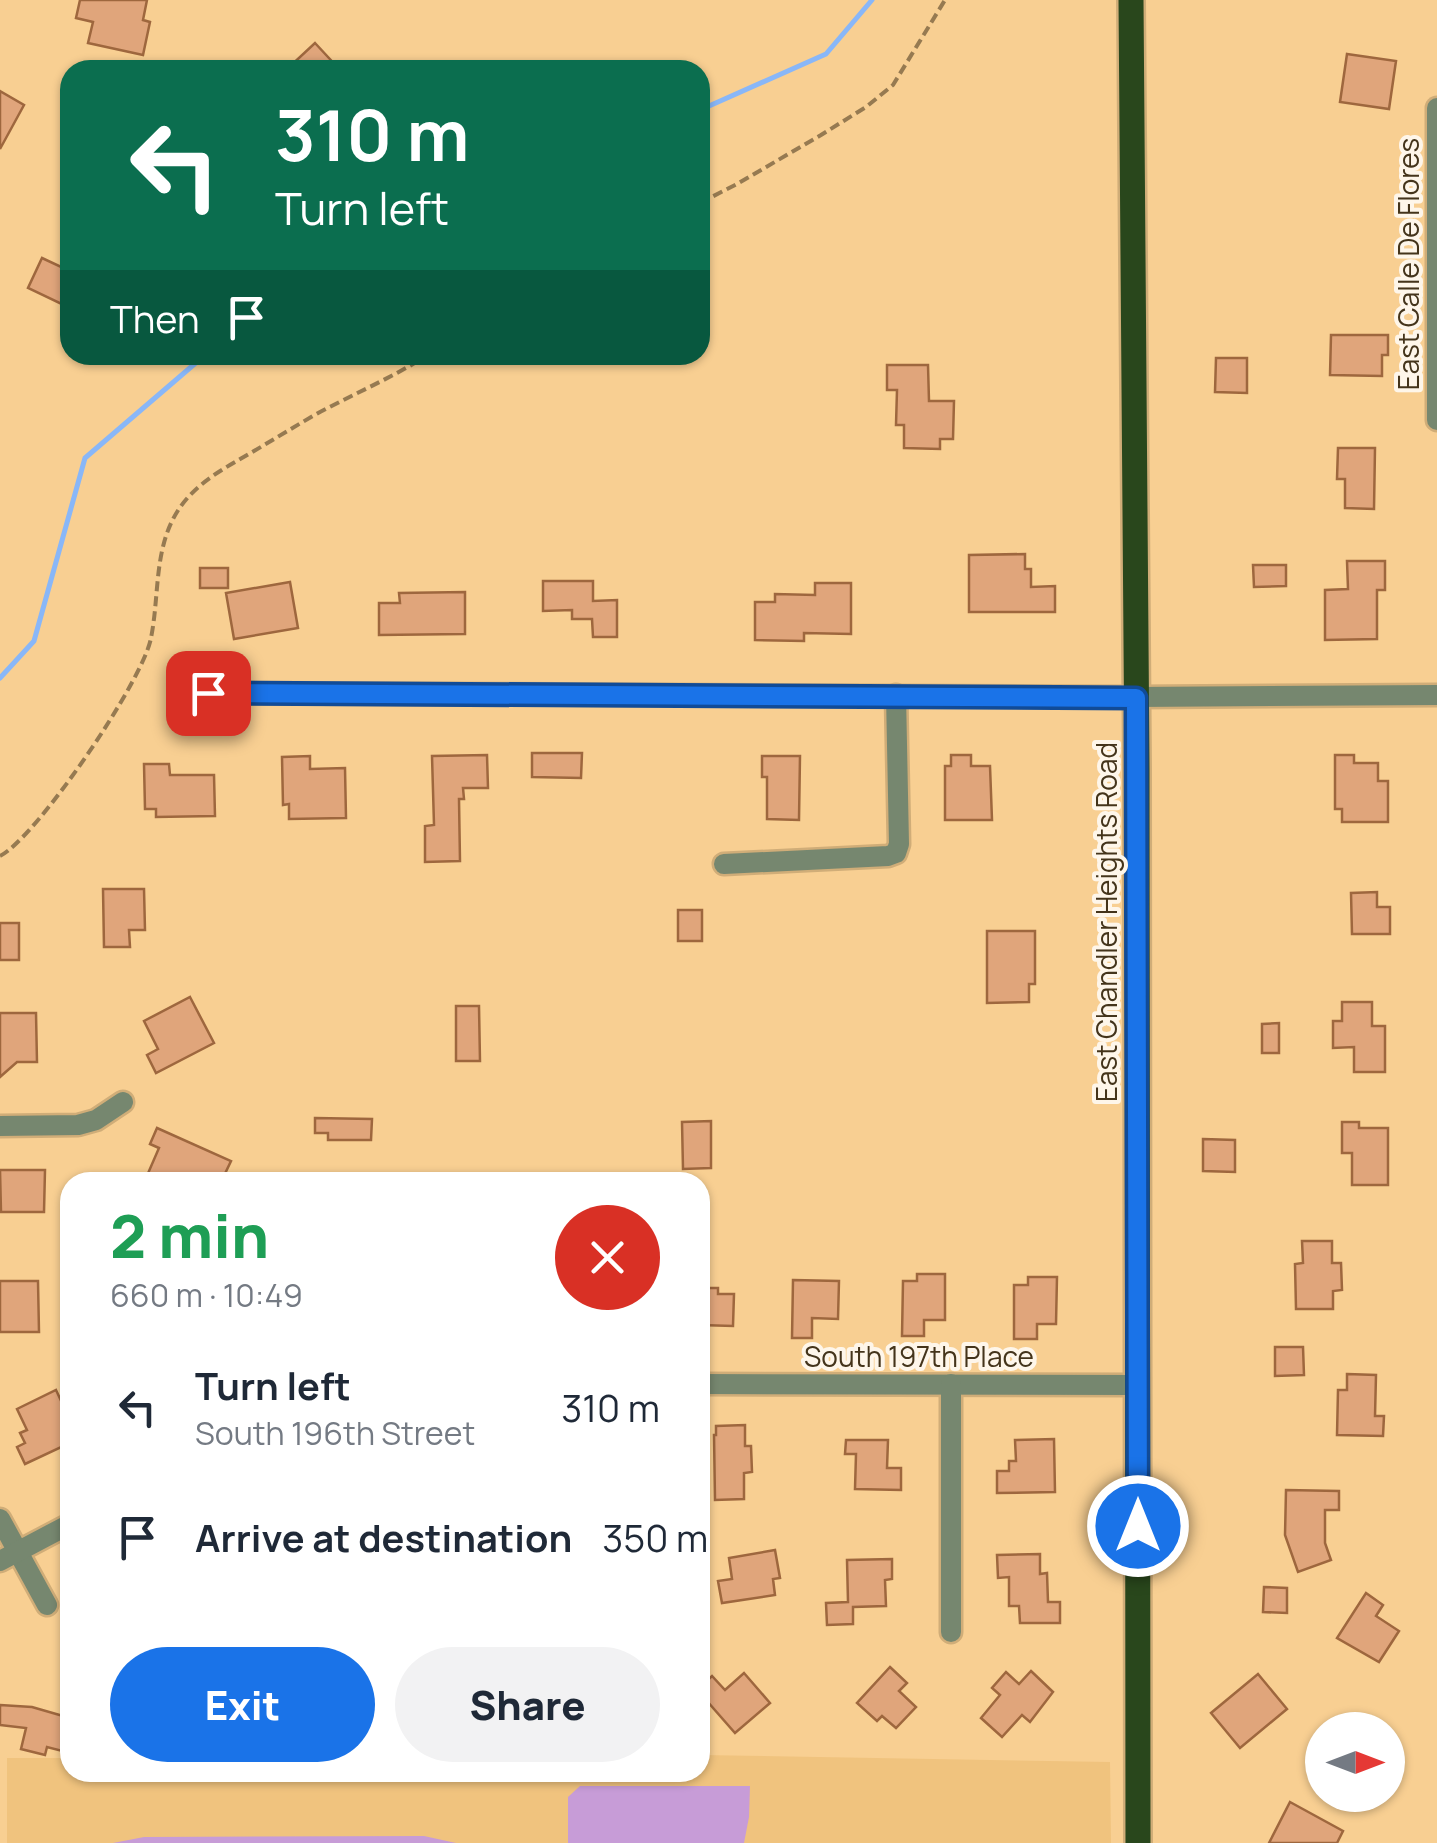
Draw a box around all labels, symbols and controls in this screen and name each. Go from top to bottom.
text: 310 m [275,86,469,182]
icon: left [110,100,240,230]
street label: East Calle De Flores [1389,138,1427,390]
text: Turn left [275,177,449,239]
icon: arrive [219,290,274,345]
text: Then [110,292,199,344]
pin [166,651,251,736]
icon: arrive [181,666,236,721]
street label: East Chandler Heights Road [1087,742,1125,1102]
text: 2 min [110,1194,269,1276]
button: close [555,1205,660,1310]
text: 660 m · 10:49 [110,1273,303,1317]
street label: South 197th Place [804,1337,1034,1375]
text: Turn left [195,1359,351,1411]
icon: left [110,1380,165,1435]
text: 310 m [561,1381,660,1433]
text: South 196th Street [195,1411,475,1455]
position arrow [1086,1474,1190,1578]
icon: arrive [110,1510,165,1565]
text: Arrive at destination [195,1511,572,1563]
text: 350 m [602,1511,708,1563]
button: Exit [110,1647,375,1762]
button: Share [395,1647,660,1762]
north arrow [1305,1712,1405,1812]
map controls [1305,1712,1405,1812]

